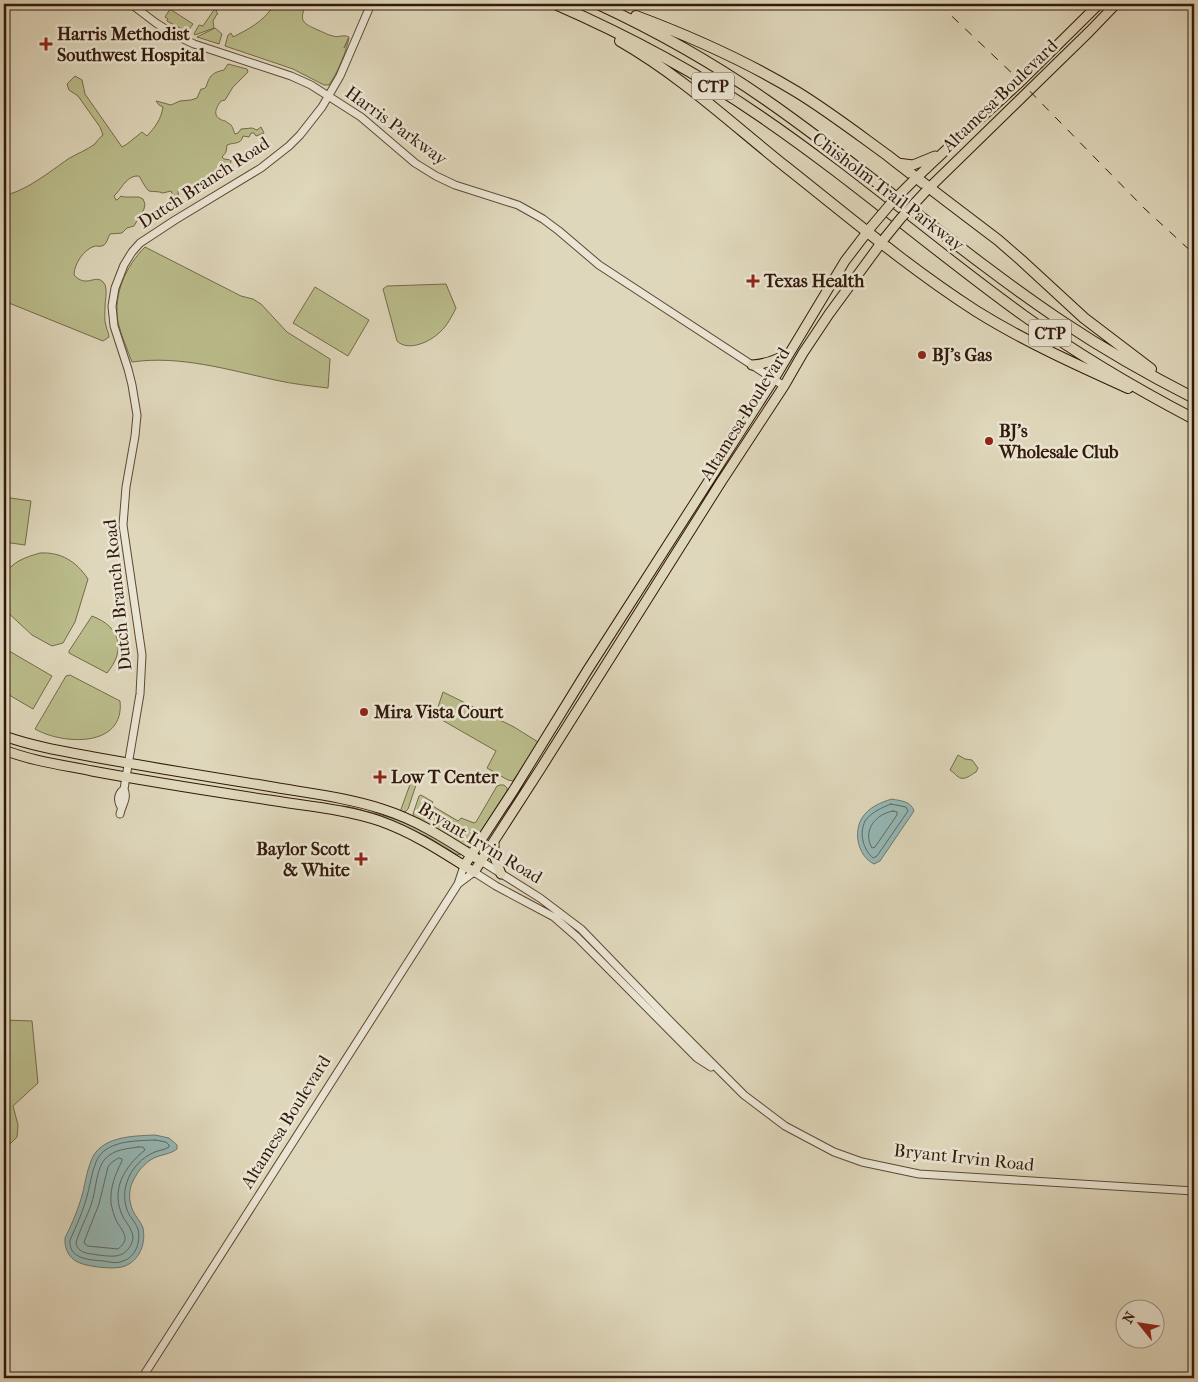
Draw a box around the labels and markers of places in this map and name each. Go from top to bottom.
place label: Harris Methodist Southwest Hospital [57,24,206,66]
marker: Harris Methodist Southwest Hospital [39,37,53,51]
place label: Texas Health [763,271,865,292]
marker: Texas Health [746,274,760,288]
place label: BJ's Gas [932,345,993,366]
marker: BJ's Gas [916,349,928,361]
place label: BJ's Wholesale Club [998,421,1119,463]
marker: BJ's Wholesale Club [983,435,995,447]
place label: Mira Vista Court [373,702,504,723]
marker: Mira Vista Court [358,706,370,718]
place label: Low T Center [391,767,499,788]
marker: Low T Center [373,770,387,784]
place label: Baylor Scott & White [256,839,351,881]
marker: Baylor Scott & White [354,852,368,866]

